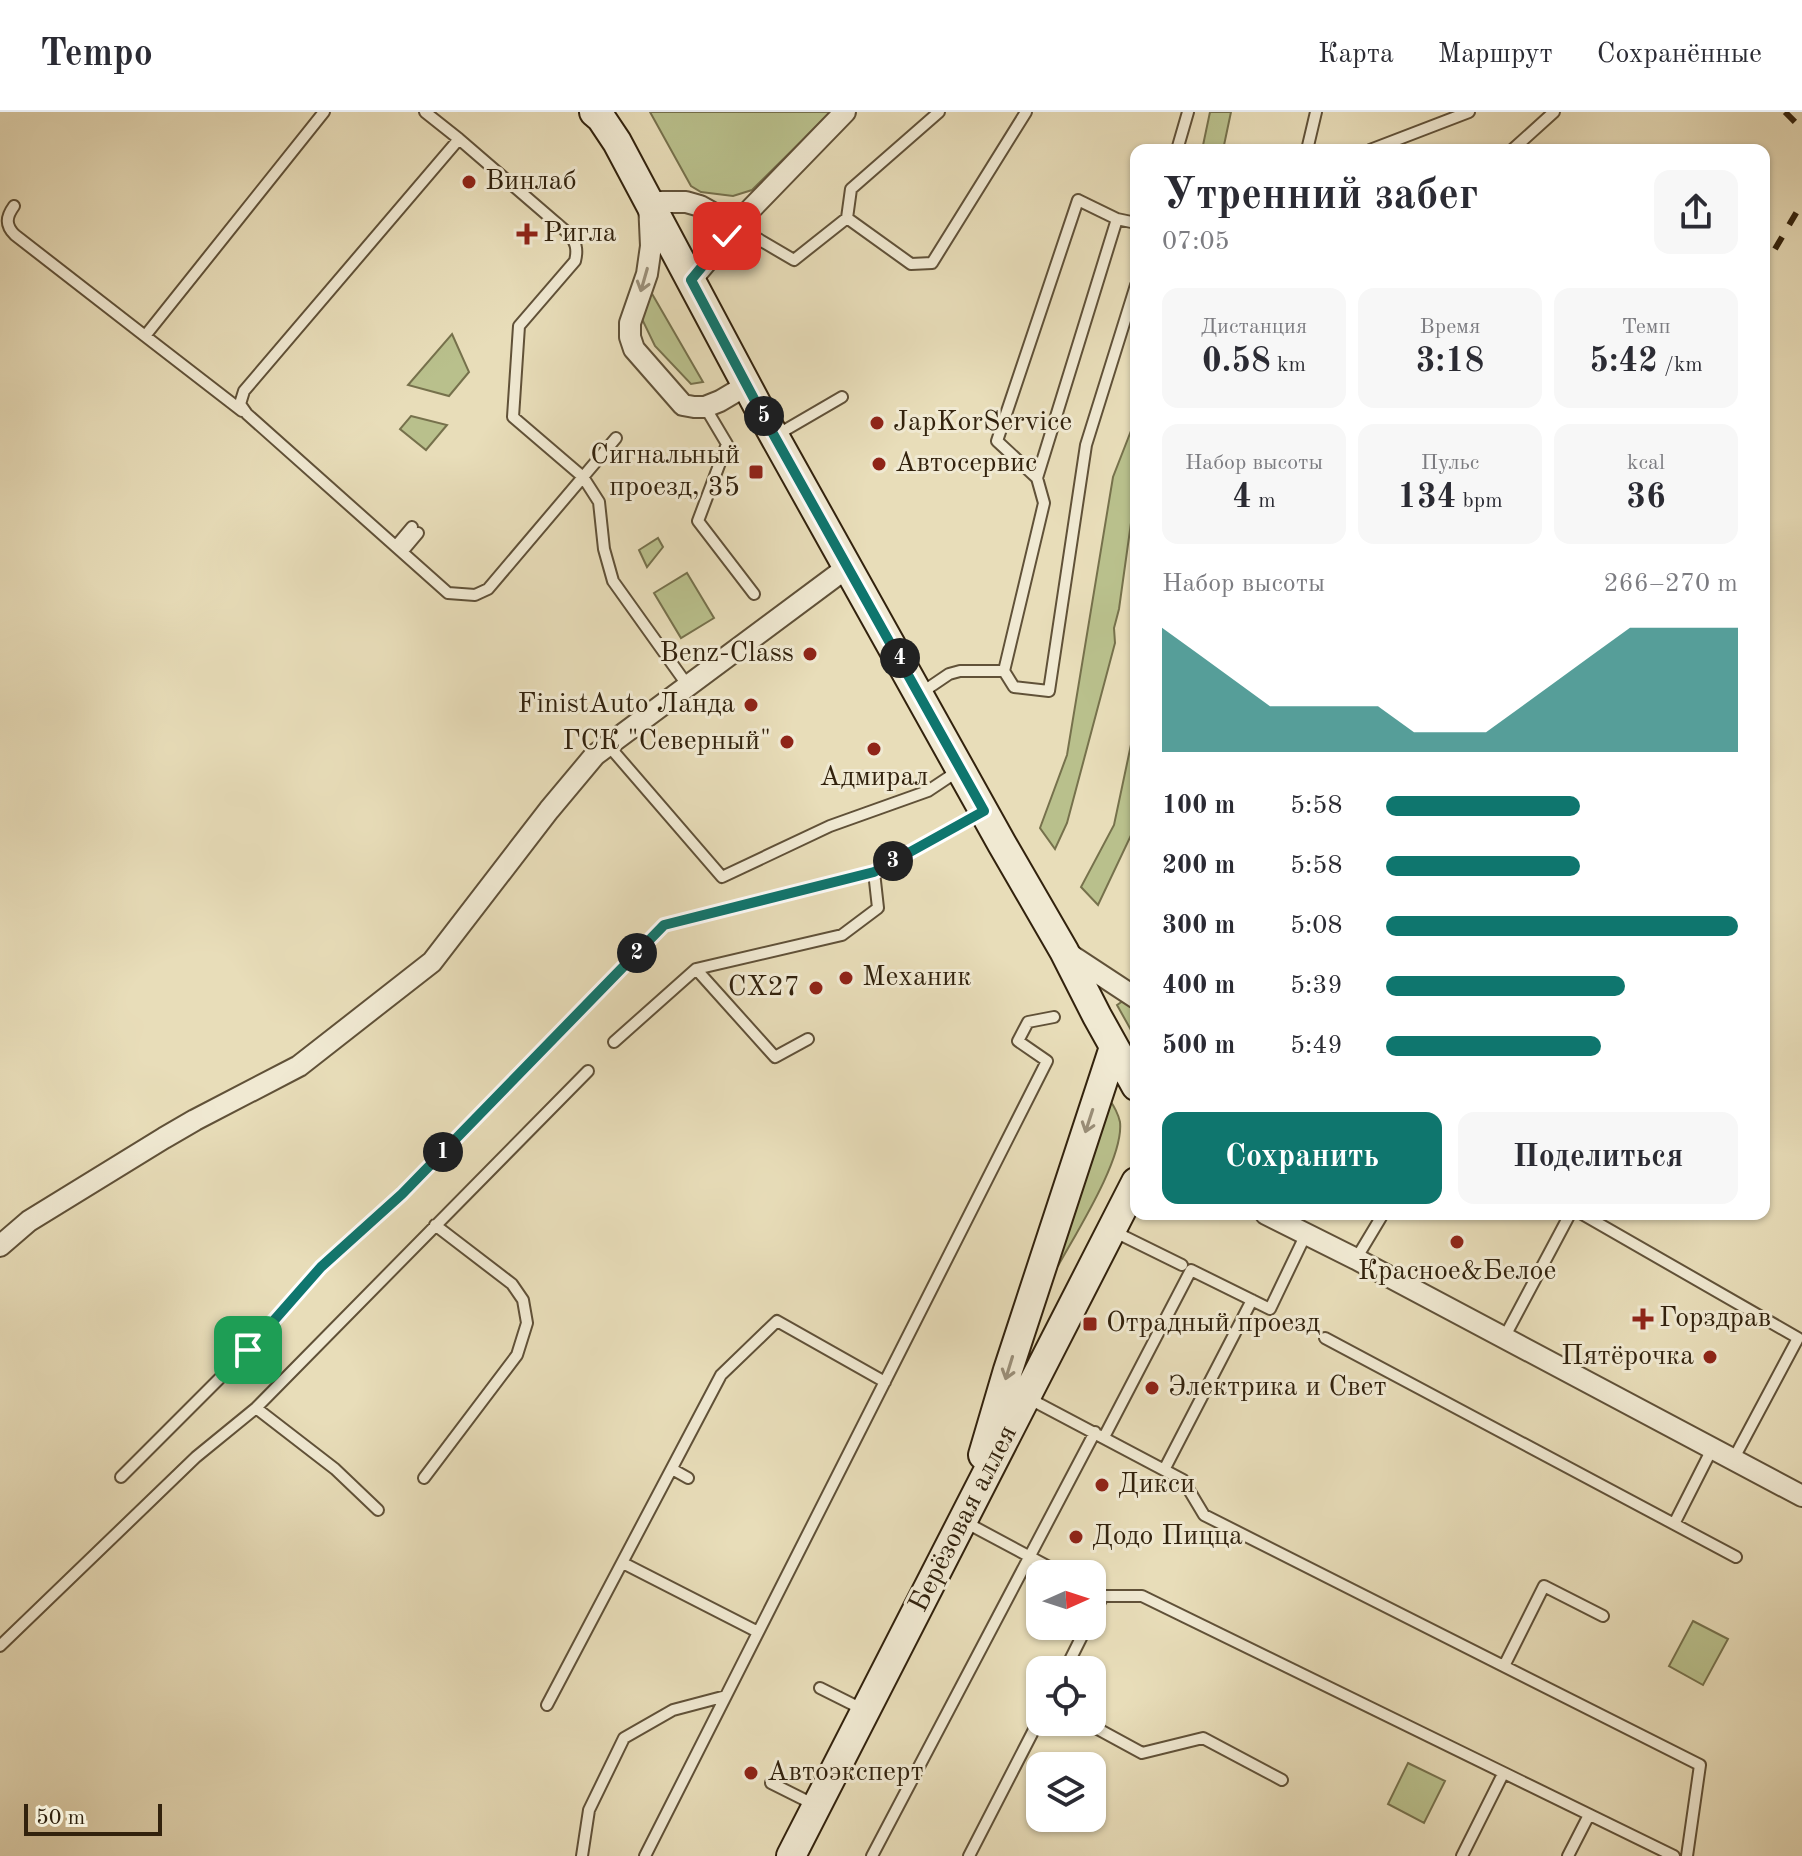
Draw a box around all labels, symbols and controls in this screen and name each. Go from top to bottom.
text: Tempo [40,36,153,74]
text: Карта [1318,41,1394,69]
text: Маршрут [1438,41,1553,69]
text: Сохранённые [1597,41,1762,69]
place label: Винлаб [485,168,577,196]
button: share [1654,170,1738,254]
marker: Винлаб [460,173,478,191]
text: Утренний забег [1162,174,1478,218]
pin [693,202,761,270]
icon: check [705,214,749,258]
place label: Ригла [543,220,617,248]
marker: Ригла [518,225,536,243]
text: 07:05 [1162,229,1230,255]
one-way arrow [636,266,651,292]
text: Дистанция [1201,316,1307,338]
text: Время [1420,316,1480,338]
text: Темп [1621,316,1671,338]
text: 0.58 [1202,345,1271,379]
text: 3:18 [1416,345,1484,379]
text: 5:42 [1589,345,1658,379]
text: km [1271,354,1306,376]
text: /km [1658,354,1703,376]
pin: 5 [744,396,784,436]
text: 5 [758,405,770,427]
place label: JapKorService [893,409,1072,437]
marker: JapKorService [868,414,886,432]
place label: Сигнальный проезд, 35 [590,442,740,502]
place label: Автосервис [895,450,1037,478]
text: Набор высоты [1185,452,1323,474]
text: Пульс [1421,452,1479,474]
text: kcal [1627,452,1665,474]
marker: Автосервис [870,455,888,473]
marker: Сигнальный проезд, 35 [747,463,765,481]
text: 4 [1232,481,1252,515]
text: 134 [1397,481,1456,515]
text: 36 [1626,481,1666,515]
text: m [1252,490,1276,512]
text: bpm [1456,490,1503,512]
text: Набор высоты [1162,571,1325,597]
text: 266–270 m [1603,571,1738,597]
pin: 4 [880,638,920,678]
place label: Benz-Class [660,640,794,668]
marker: Benz-Class [801,645,819,663]
text: 4 [894,647,906,669]
place label: FinistAuto Ланда [517,691,735,719]
marker: FinistAuto Ланда [742,696,760,714]
place label: ГСК "Северный" [562,728,771,756]
marker: ГСК "Северный" [778,733,796,751]
marker: Адмирал [865,740,883,758]
place label: Адмирал [820,764,928,792]
text: 100 m [1162,793,1235,819]
text: 5:58 [1290,793,1343,819]
pin: 3 [873,841,913,881]
text: 3 [887,850,899,872]
text: 200 m [1162,853,1235,879]
text: 5:58 [1290,853,1343,879]
text: 300 m [1162,913,1235,939]
text: 5:08 [1290,913,1343,939]
pin: 2 [617,933,657,973]
text: 2 [631,942,643,964]
place label: Механик [862,964,971,992]
marker: Механик [837,969,855,987]
text: 400 m [1162,973,1235,999]
text: 5:39 [1290,973,1343,999]
place label: CX27 [728,974,800,1002]
marker: CX27 [807,979,825,997]
text: 500 m [1162,1033,1235,1059]
text: 5:49 [1290,1033,1343,1059]
one-way arrow [1081,1108,1096,1133]
button: Сохранить [1162,1112,1442,1204]
button: Поделиться [1458,1112,1738,1204]
pin: 1 [423,1132,463,1172]
text: 1 [437,1141,449,1163]
marker: Красное&Белое [1448,1233,1466,1251]
place label: Красное&Белое [1358,1258,1556,1286]
place label: Горздрав [1659,1305,1771,1333]
place label: Отрадный проезд [1106,1310,1320,1338]
marker: Горздрав [1634,1310,1652,1328]
marker: Отрадный проезд [1081,1315,1099,1333]
pin [214,1316,282,1384]
icon: arrive [226,1328,270,1372]
place label: Пятёрочка [1561,1343,1694,1371]
marker: Пятёрочка [1701,1348,1719,1366]
one-way arrow [1000,1356,1015,1381]
place label: Электрика и Свет [1168,1374,1387,1402]
marker: Электрика и Свет [1143,1379,1161,1397]
street label: Берёзовая аллея [905,1421,1023,1617]
place label: Дикси [1118,1471,1195,1499]
marker: Дикси [1093,1476,1111,1494]
place label: Додо Пицца [1092,1523,1243,1551]
marker: Додо Пицца [1067,1528,1085,1546]
north arrow [1026,1560,1106,1640]
map controls [1026,1560,1106,1832]
button: locate [1026,1656,1106,1736]
button: layers [1026,1752,1106,1832]
place label: Автоэксперт [767,1759,924,1787]
marker: Автоэксперт [742,1764,760,1782]
scale bar [24,1800,162,1836]
text: 50 m [36,1807,85,1829]

